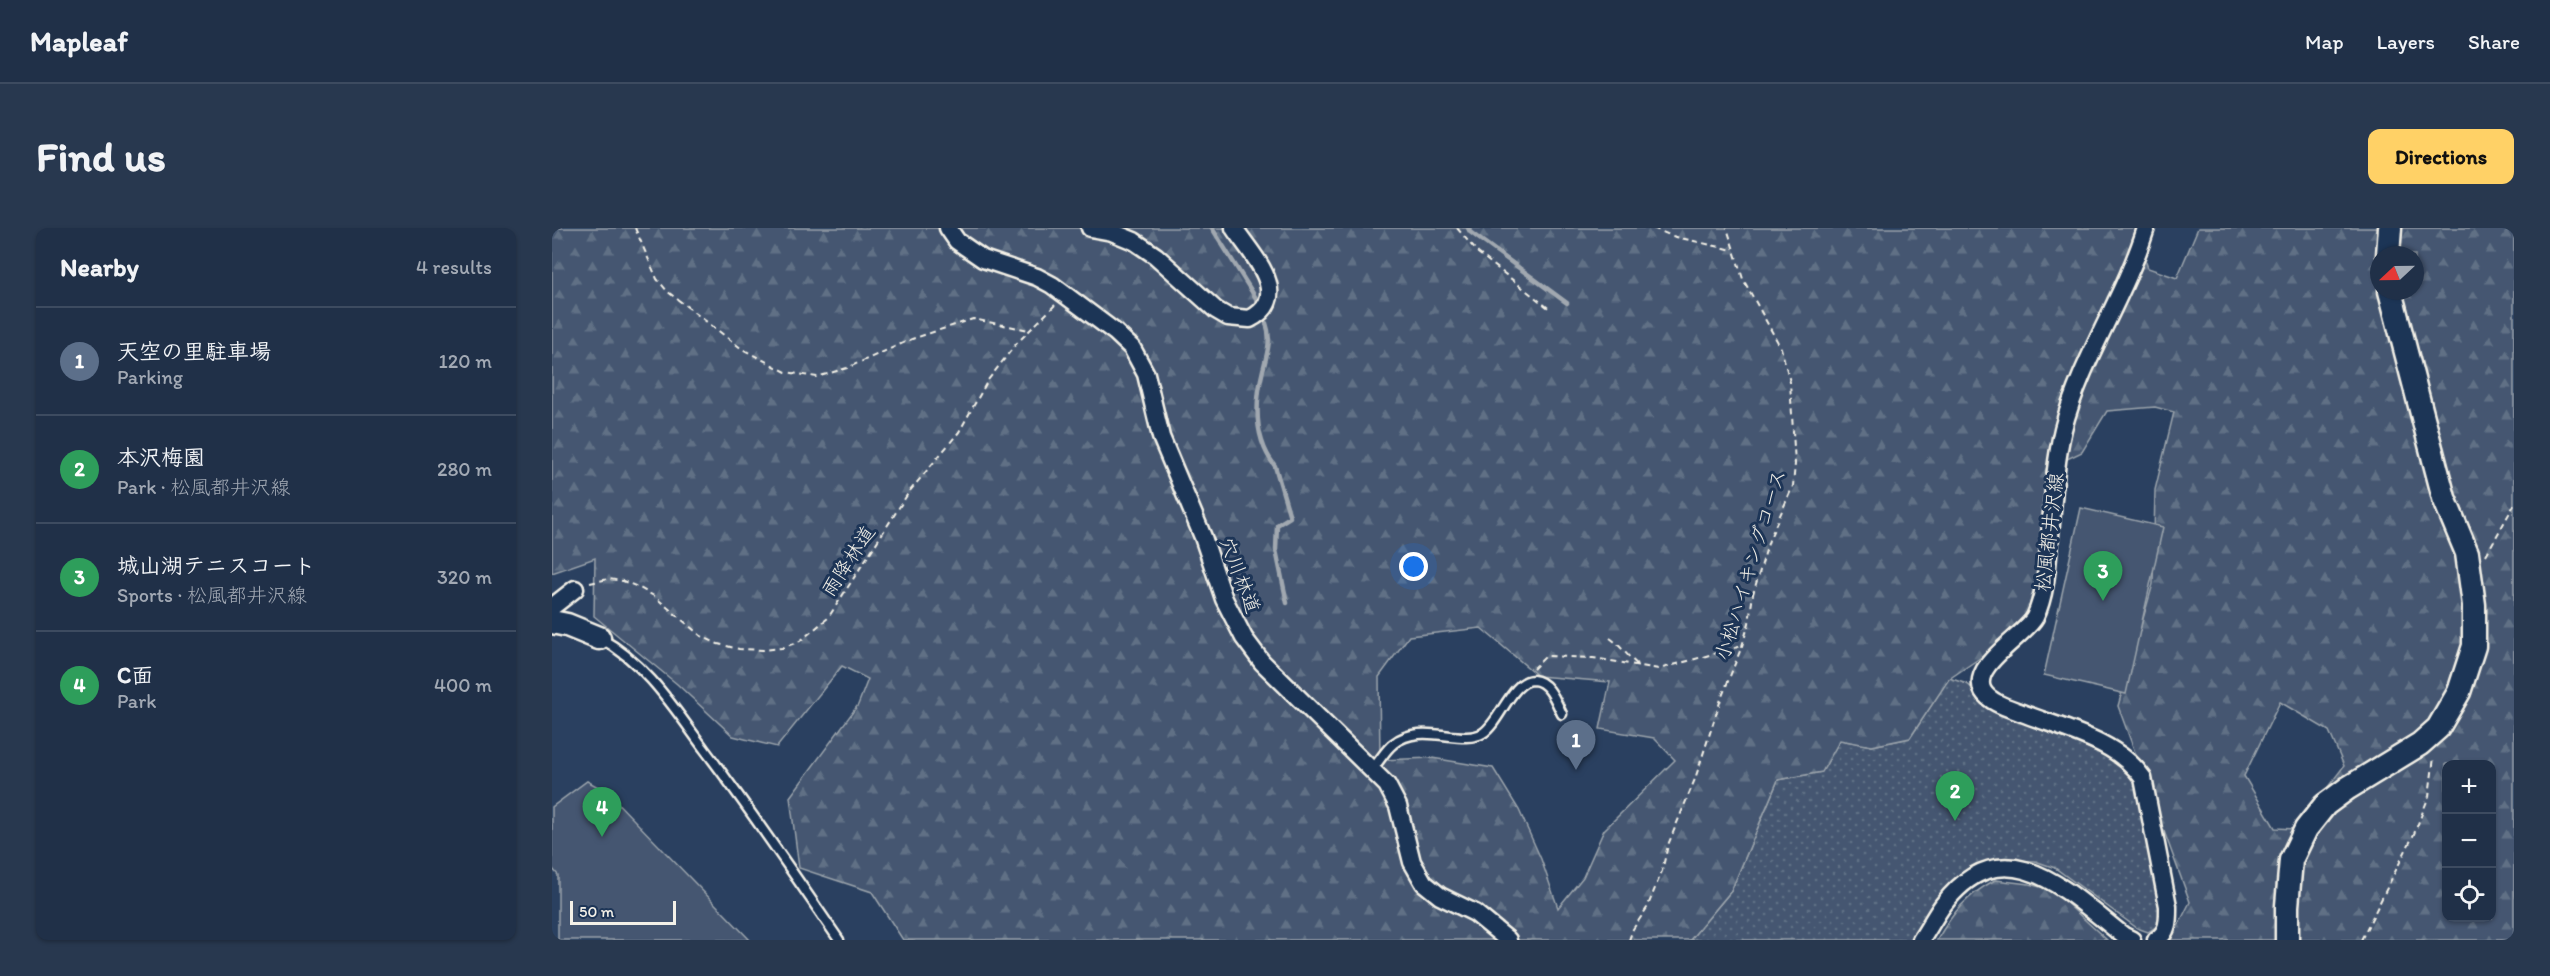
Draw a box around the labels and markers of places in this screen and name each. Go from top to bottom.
pin: 3 [2084,552,2122,601]
pin: 1 [1556,720,1596,770]
pin: 2 [1936,772,1974,821]
pin: 4 [583,788,622,837]

